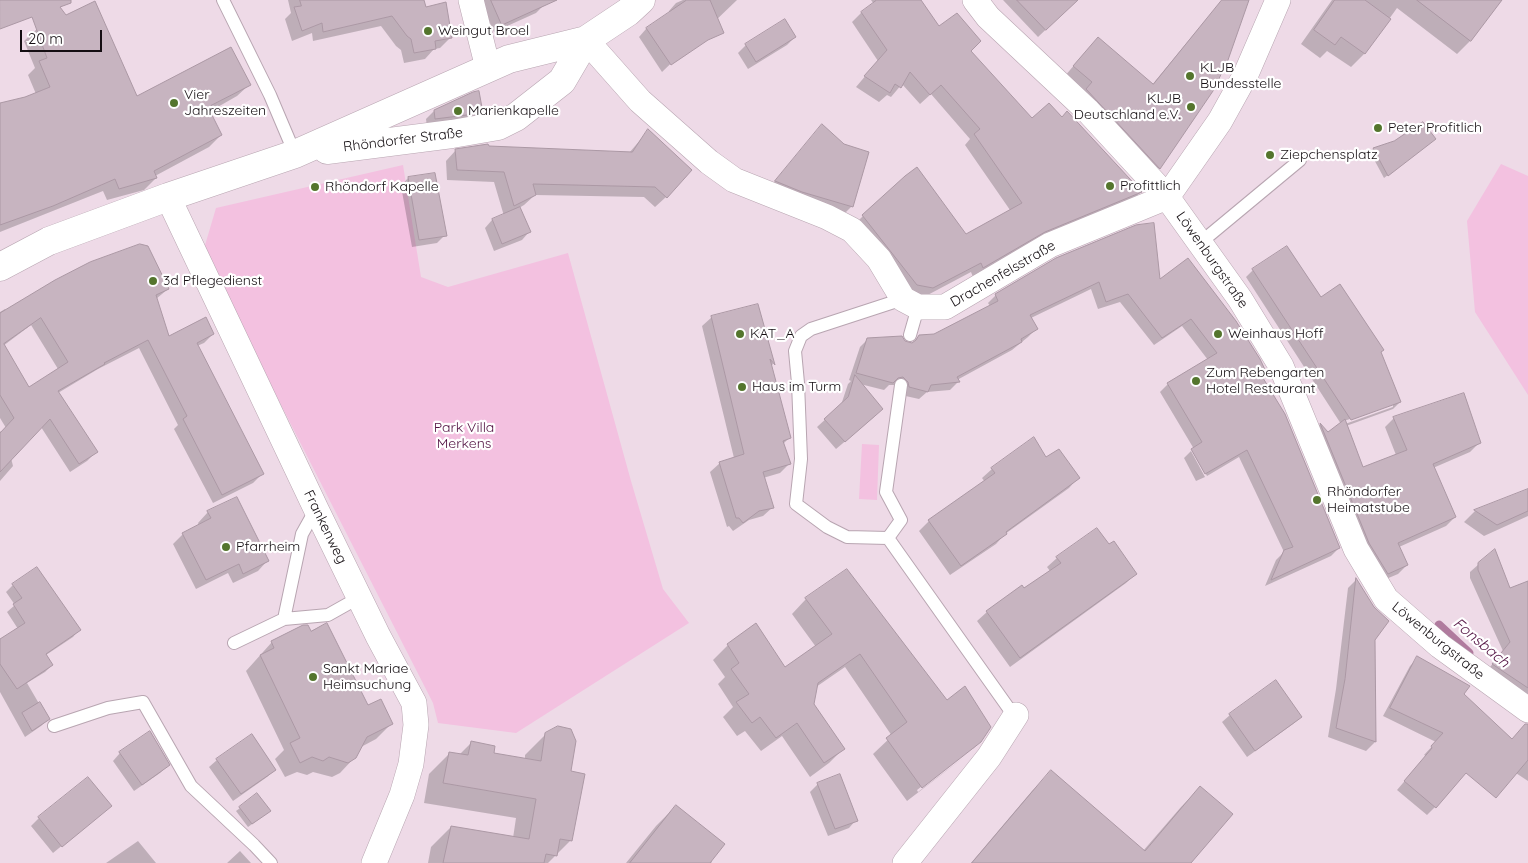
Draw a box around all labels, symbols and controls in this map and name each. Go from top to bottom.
scale bar [22,20,105,52]
place label: Weingut Broel [438,23,529,39]
marker: Weingut Broel [422,25,434,37]
text: 20 m [28,29,63,48]
place label: KLJB Bundesstelle [1200,60,1281,92]
marker: KLJB Bundesstelle [1184,70,1196,82]
place label: Vier Jahreszeiten [184,87,266,120]
place label: KLJB Deutschland e.V. [1074,91,1181,124]
marker: Vier Jahreszeiten [168,97,180,109]
marker: KLJB Deutschland e.V. [1185,101,1197,113]
place label: Marienkapelle [468,103,559,119]
marker: Marienkapelle [452,105,464,117]
place label: Peter Profitlich [1388,120,1482,136]
marker: Peter Profitlich [1372,122,1384,134]
street label: Rhöndorfer Straße [342,124,464,156]
place label: Ziepchensplatz [1280,147,1378,163]
marker: Ziepchensplatz [1264,149,1276,161]
place label: Profittlich [1120,178,1181,194]
place label: Rhöndorf Kapelle [325,179,439,195]
marker: Profittlich [1104,180,1116,192]
marker: Rhöndorf Kapelle [309,181,321,193]
street label: Löwenburgstraße [1172,208,1252,312]
street label: Drachenfelsstraße [947,237,1059,311]
place label: 3d Pflegedienst [163,273,262,289]
marker: 3d Pflegedienst [147,275,159,287]
place label: KAT_A [750,326,795,342]
place label: Weinhaus Hoff [1228,326,1324,342]
marker: KAT_A [734,328,746,340]
marker: Weinhaus Hoff [1212,328,1224,340]
place label: Zum Rebengarten Hotel Restaurant [1206,365,1324,398]
marker: Zum Rebengarten Hotel Restaurant [1190,375,1202,387]
place label: Haus im Turm [752,379,841,395]
marker: Haus im Turm [736,381,748,393]
park label: Park Villa Merkens [434,420,494,452]
place label: Rhöndorfer Heimatstube [1327,484,1410,516]
street label: Frankenweg [300,487,350,567]
marker: Rhöndorfer Heimatstube [1311,494,1323,506]
place label: Pfarrheim [236,539,300,555]
marker: Pfarrheim [220,541,232,553]
street label: Löwenburgstraße [1388,599,1488,683]
water label: Fonsbach [1449,614,1513,672]
place label: Sankt Mariae Heimsuchung [323,661,411,694]
marker: Sankt Mariae Heimsuchung [307,671,319,683]

